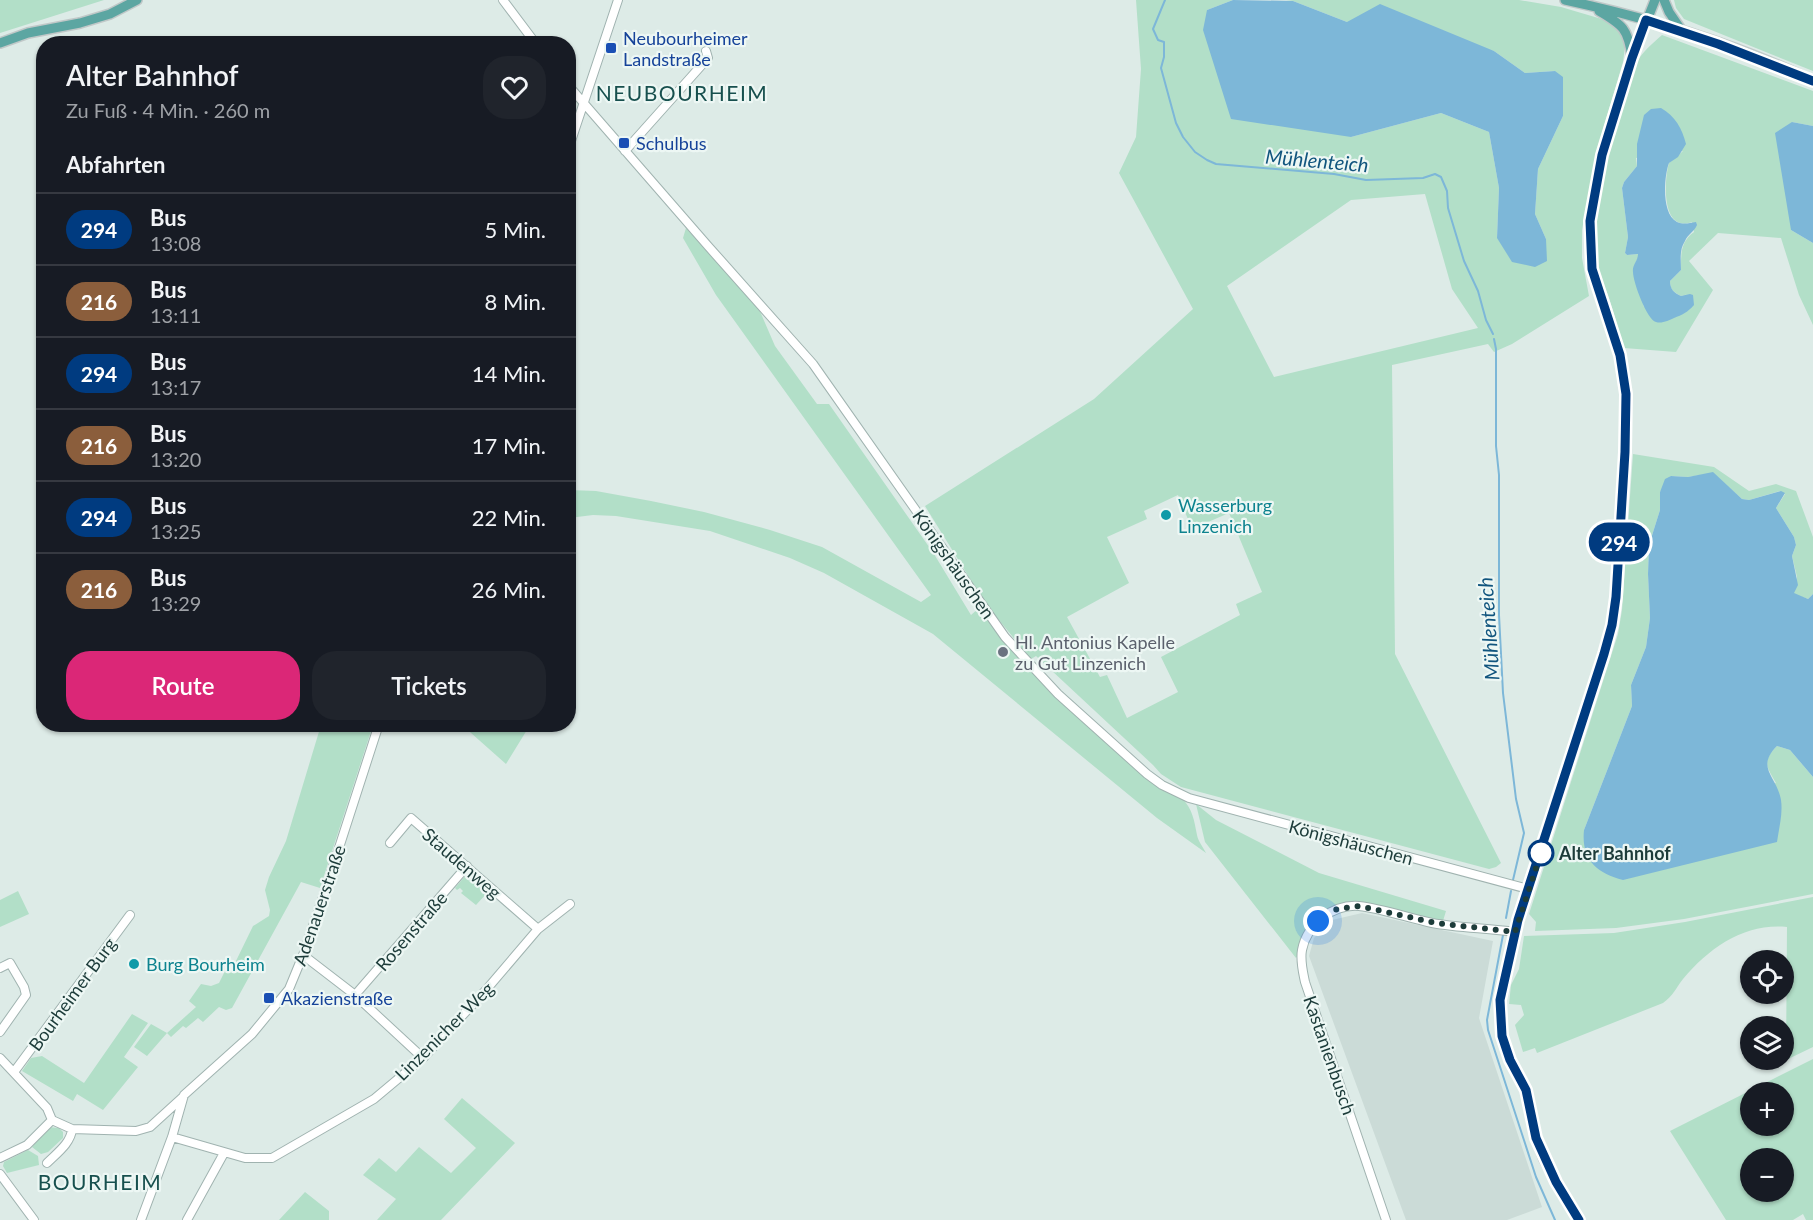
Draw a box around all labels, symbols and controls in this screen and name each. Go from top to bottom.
place label: Neubourheimer Landstraße [623,27,748,70]
marker: Neubourheimer Landstraße [604,41,618,55]
button: heart [483,56,546,119]
text: Alter Bahnhof [66,58,239,92]
district label: NEUBOURHEIM [596,80,768,105]
text: Zu Fuß · 4 Min. · 260 m [66,98,270,122]
place label: Schulbus [636,132,707,154]
marker: Schulbus [617,136,631,150]
water label: Mühlenteich [1264,144,1370,176]
text: Abfahrten [66,151,165,178]
text: Bus [150,204,186,231]
text: 5 Min. [485,216,546,243]
text: 294 [81,217,117,242]
text: 13:08 [150,231,201,255]
text: Bus [150,276,186,303]
text: 8 Min. [485,288,546,315]
text: 216 [81,289,117,314]
text: 13:11 [150,303,201,327]
text: Bus [150,348,186,375]
text: 14 Min. [472,360,546,387]
text: 294 [81,361,117,386]
text: 13:17 [150,375,201,399]
text: Bus [150,420,186,447]
text: 17 Min. [472,432,546,459]
text: 216 [81,433,117,458]
text: 13:20 [150,447,201,471]
text: Bus [150,492,186,519]
place label: Wasserburg Linzenich [1178,494,1272,537]
text: 22 Min. [472,504,546,531]
text: 294 [81,505,117,530]
street label: Königshäuschen [908,505,1000,623]
marker: Wasserburg Linzenich [1159,508,1173,522]
text: 13:25 [150,519,201,543]
line badge: 294 [1584,522,1654,562]
text: 294 [1601,530,1637,555]
text: Bus [150,564,186,591]
text: 26 Min. [472,576,546,603]
text: 216 [81,577,117,602]
water label: Mühlenteich [1472,577,1504,681]
text: 13:29 [150,591,201,615]
place label: Hl. Antonius Kapelle zu Gut Linzenich [1015,631,1175,674]
marker: Hl. Antonius Kapelle zu Gut Linzenich [996,645,1010,659]
button: Route [66,651,300,720]
button: Tickets [312,651,546,720]
street label: Königshäuschen [1286,815,1416,869]
street label: Staudenweg [418,823,506,903]
marker: Alter Bahnhof [1528,840,1554,866]
street label: Adenauerstraße [288,842,350,968]
place label: Alter Bahnhof [1558,842,1671,864]
street label: Rosenstraße [371,887,451,975]
your location [1303,906,1333,936]
street label: Bourheimer Burg [24,933,120,1055]
map controls [1740,950,1794,1202]
button: locate [1740,950,1794,1004]
place label: Burg Bourheim [146,953,265,975]
marker: Burg Bourheim [127,957,141,971]
street label: Linzenicher Weg [390,977,498,1085]
place label: Akazienstraße [281,987,393,1009]
marker: Akazienstraße [262,991,276,1005]
street label: Kastanienbusch [1299,993,1361,1117]
button: layers [1740,1016,1794,1070]
button: + [1740,1082,1794,1136]
button: − [1740,1148,1794,1202]
district label: BOURHEIM [38,1169,162,1194]

